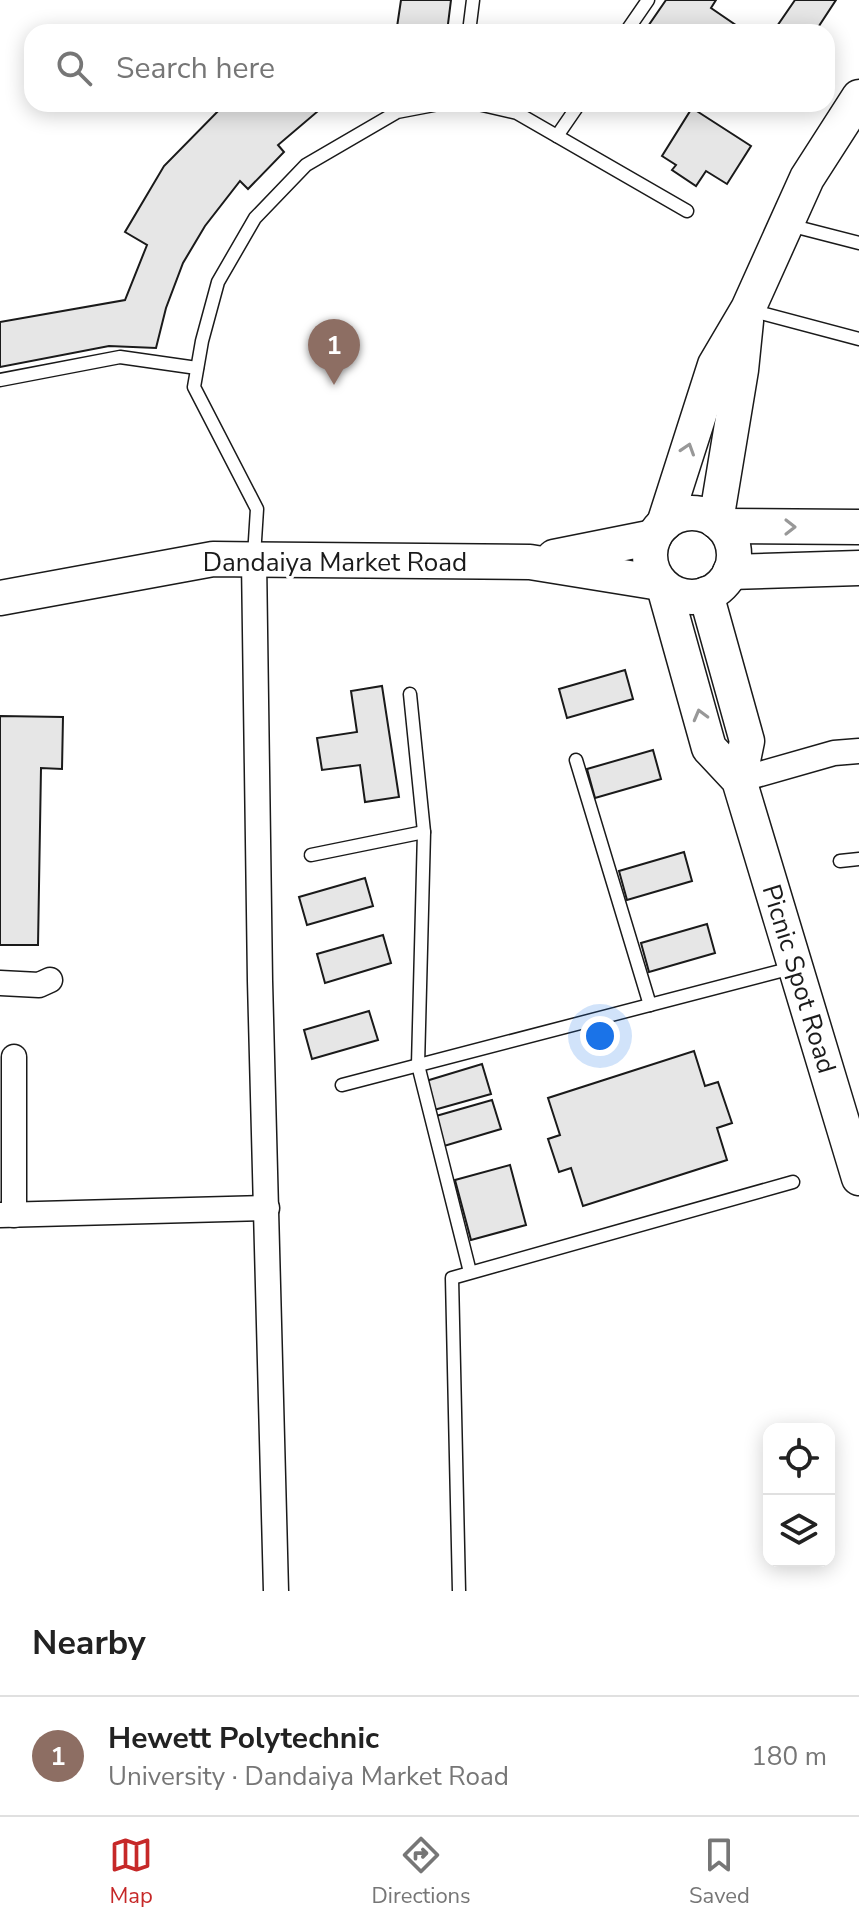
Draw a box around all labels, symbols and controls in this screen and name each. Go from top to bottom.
search box [24,24,835,112]
icon: search [52,46,96,90]
text: Search here [116,48,275,89]
pin: 1 [308,319,360,385]
one-way arrow [678,443,694,457]
one-way arrow [784,518,797,536]
street label: Dandaiya Market Road [203,545,467,580]
one-way arrow [693,709,709,723]
street label: Picnic Spot Road [754,880,844,1078]
your location [580,1016,620,1056]
map controls [763,1423,835,1567]
button: locate [763,1423,835,1495]
button: layers [763,1495,835,1567]
text: Nearby [32,1620,146,1666]
text: Hewett Polytechnic [108,1718,379,1759]
text: 1 [50,1739,66,1774]
text: 180 m [751,1739,827,1774]
text: University · Dandaiya Market Road [108,1759,509,1794]
tab: Map [109,1833,153,1911]
tab: Directions [372,1833,471,1911]
tab: Saved [689,1833,750,1911]

